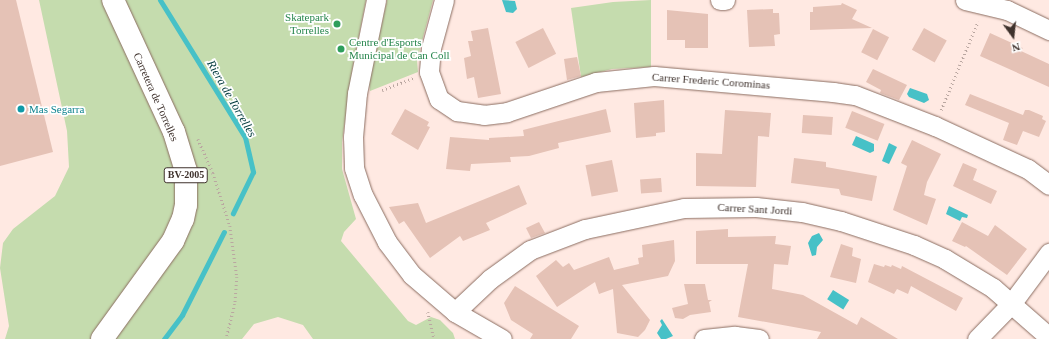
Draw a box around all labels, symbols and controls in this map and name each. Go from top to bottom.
place label: Skatepark Torrelles [285,11,329,37]
north arrow [993,16,1033,56]
marker: Skatepark Torrelles [332,19,342,29]
place label: Centre d'Esports Municipal de Can Coll [349,36,450,62]
text: N [1011,41,1022,54]
marker: Centre d'Esports Municipal de Can Coll [336,44,346,54]
street label: Carretera de Torrelles [131,51,181,143]
water label: Riera de Torrelles [203,58,259,140]
street label: Carrer Frederic Corominas [651,70,771,92]
place label: Mas Segarra [29,102,84,116]
marker: Mas Segarra [16,104,26,114]
road number: BV-2005 [163,167,209,183]
street label: Carrer Sant Jordi [717,200,793,218]

